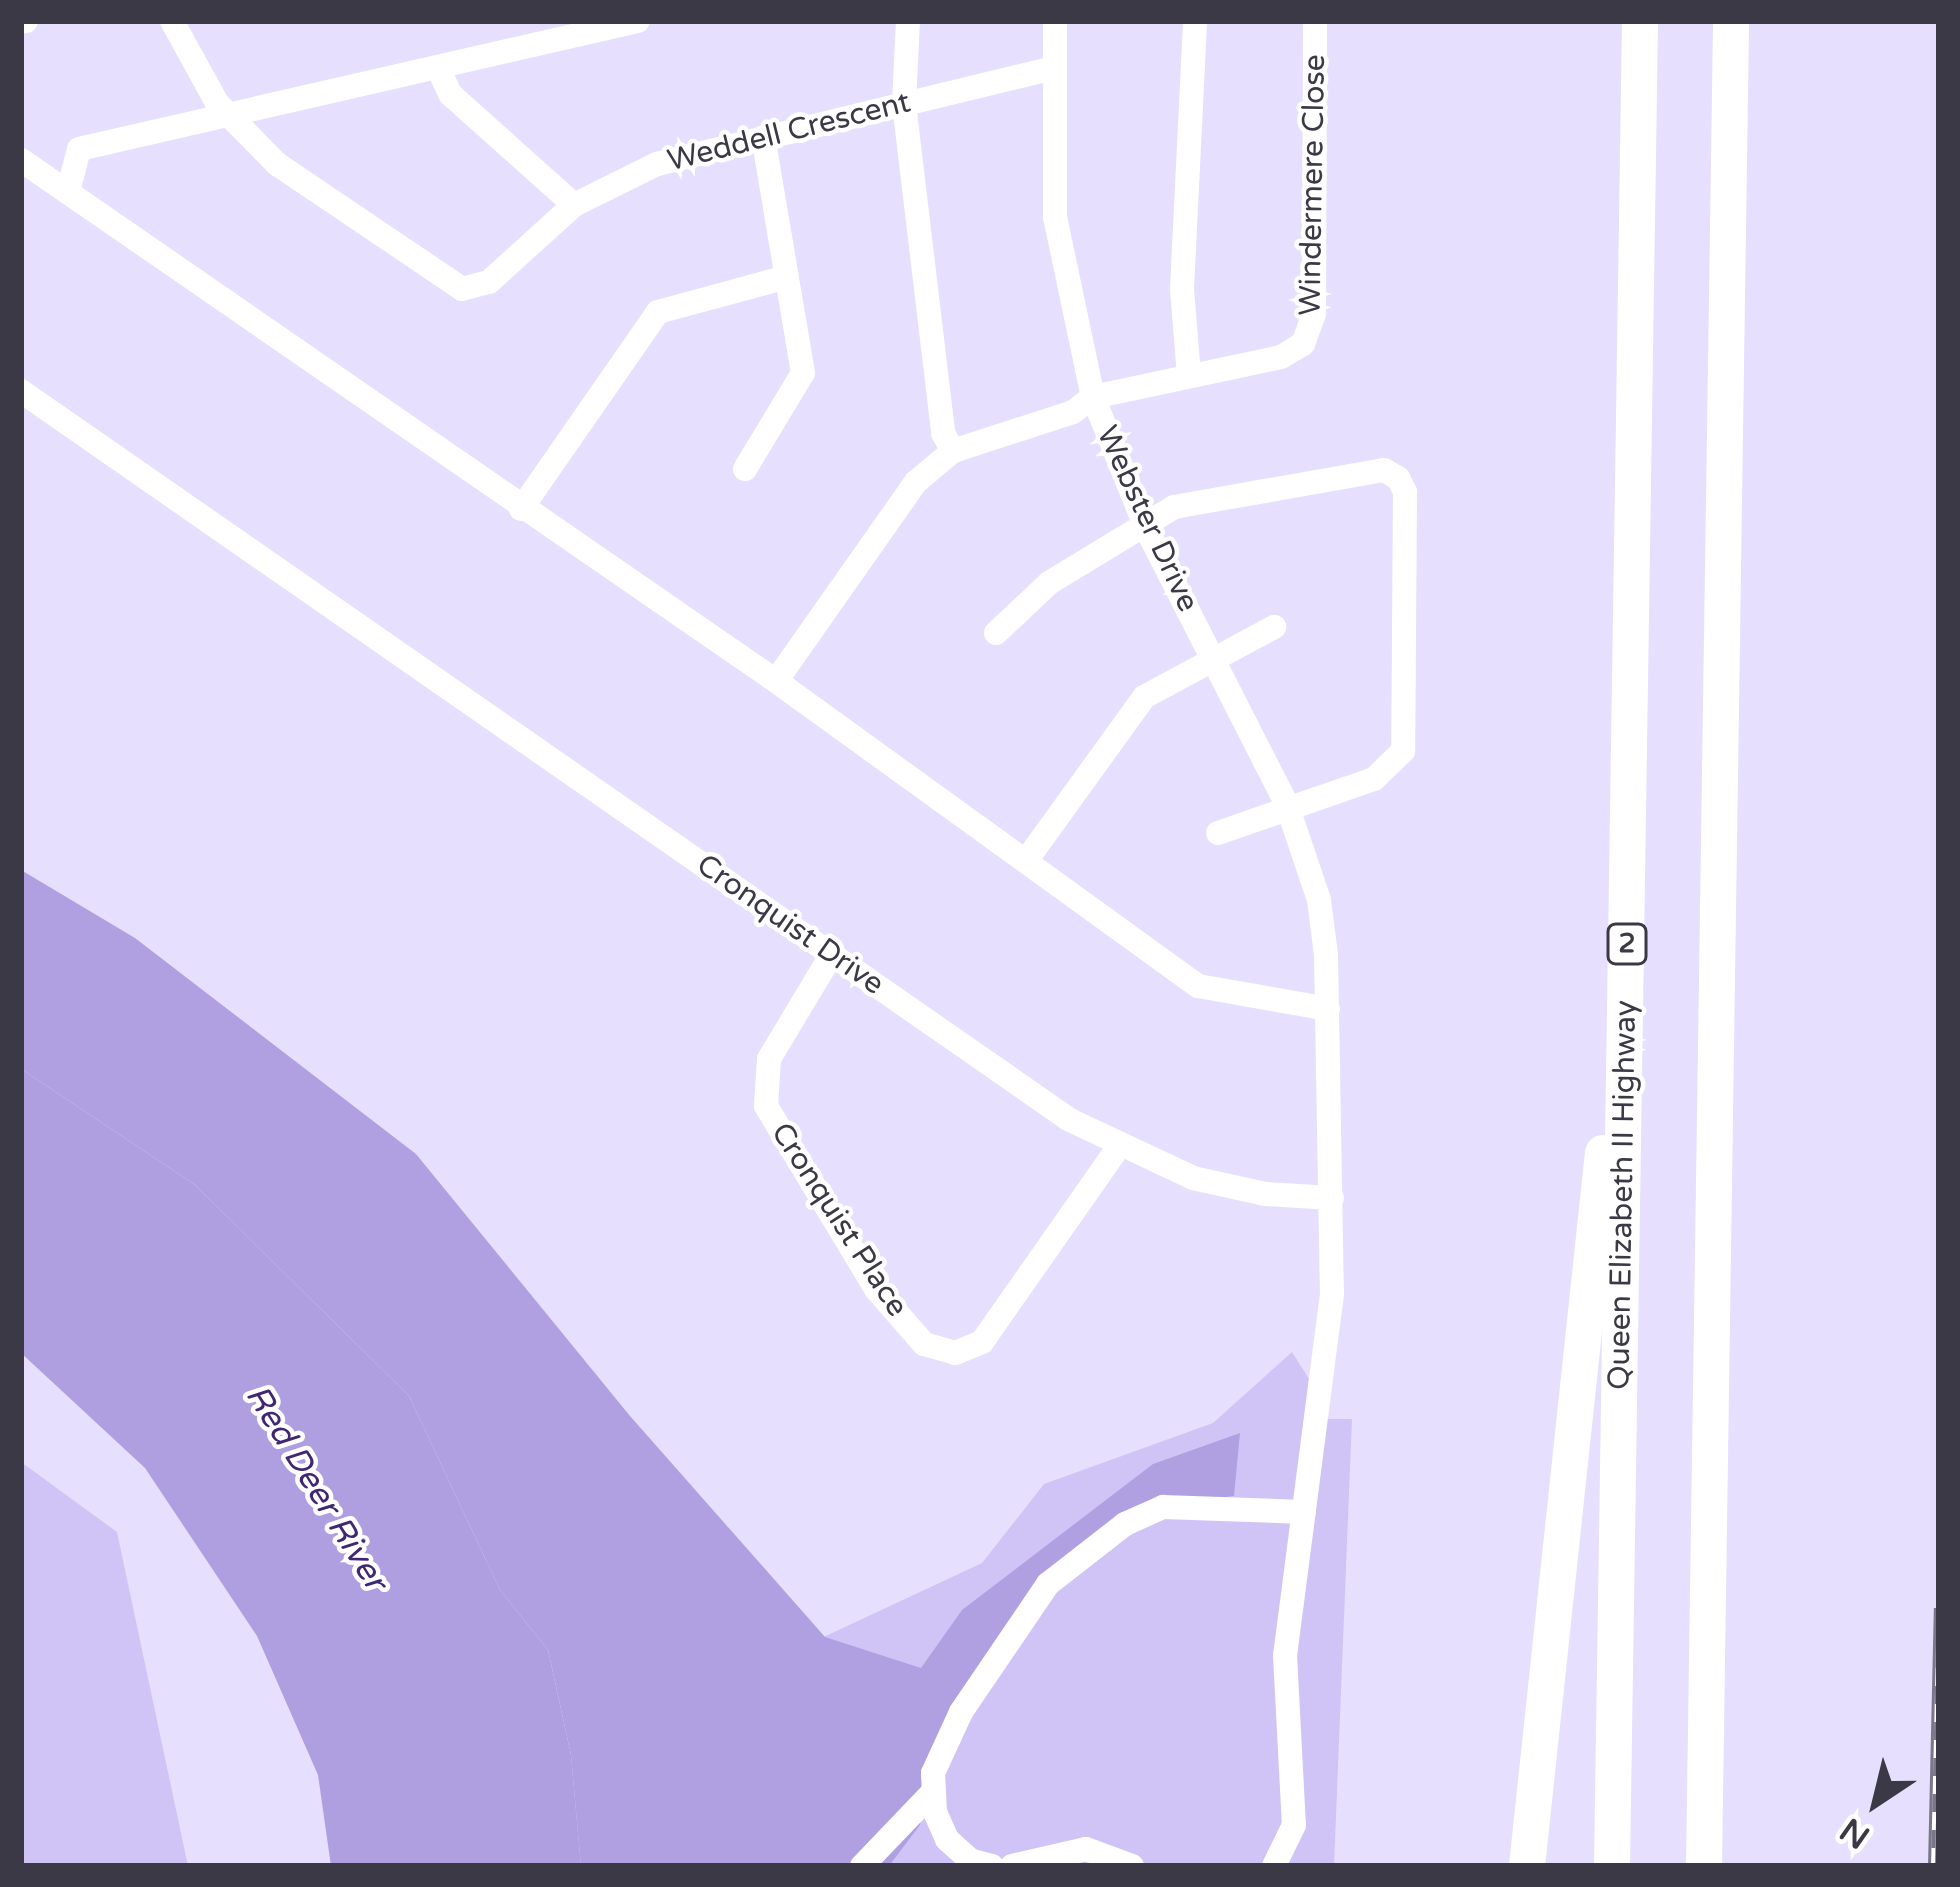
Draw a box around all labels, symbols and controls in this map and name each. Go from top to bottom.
street label: Windermere Close [1293,54,1333,316]
street label: Weddell Crescent [664,84,914,180]
street label: Webster Drive [1088,420,1206,618]
street label: Cronquist Drive [689,847,891,1003]
road number: 2 [1606,923,1648,965]
street label: Queen Elizabeth II Highway [1602,1000,1644,1390]
street label: Cronquist Place [763,1116,915,1324]
water label: Red Deer River [237,1378,395,1598]
north arrow [1816,1743,1936,1863]
text: N [1833,1809,1877,1856]

